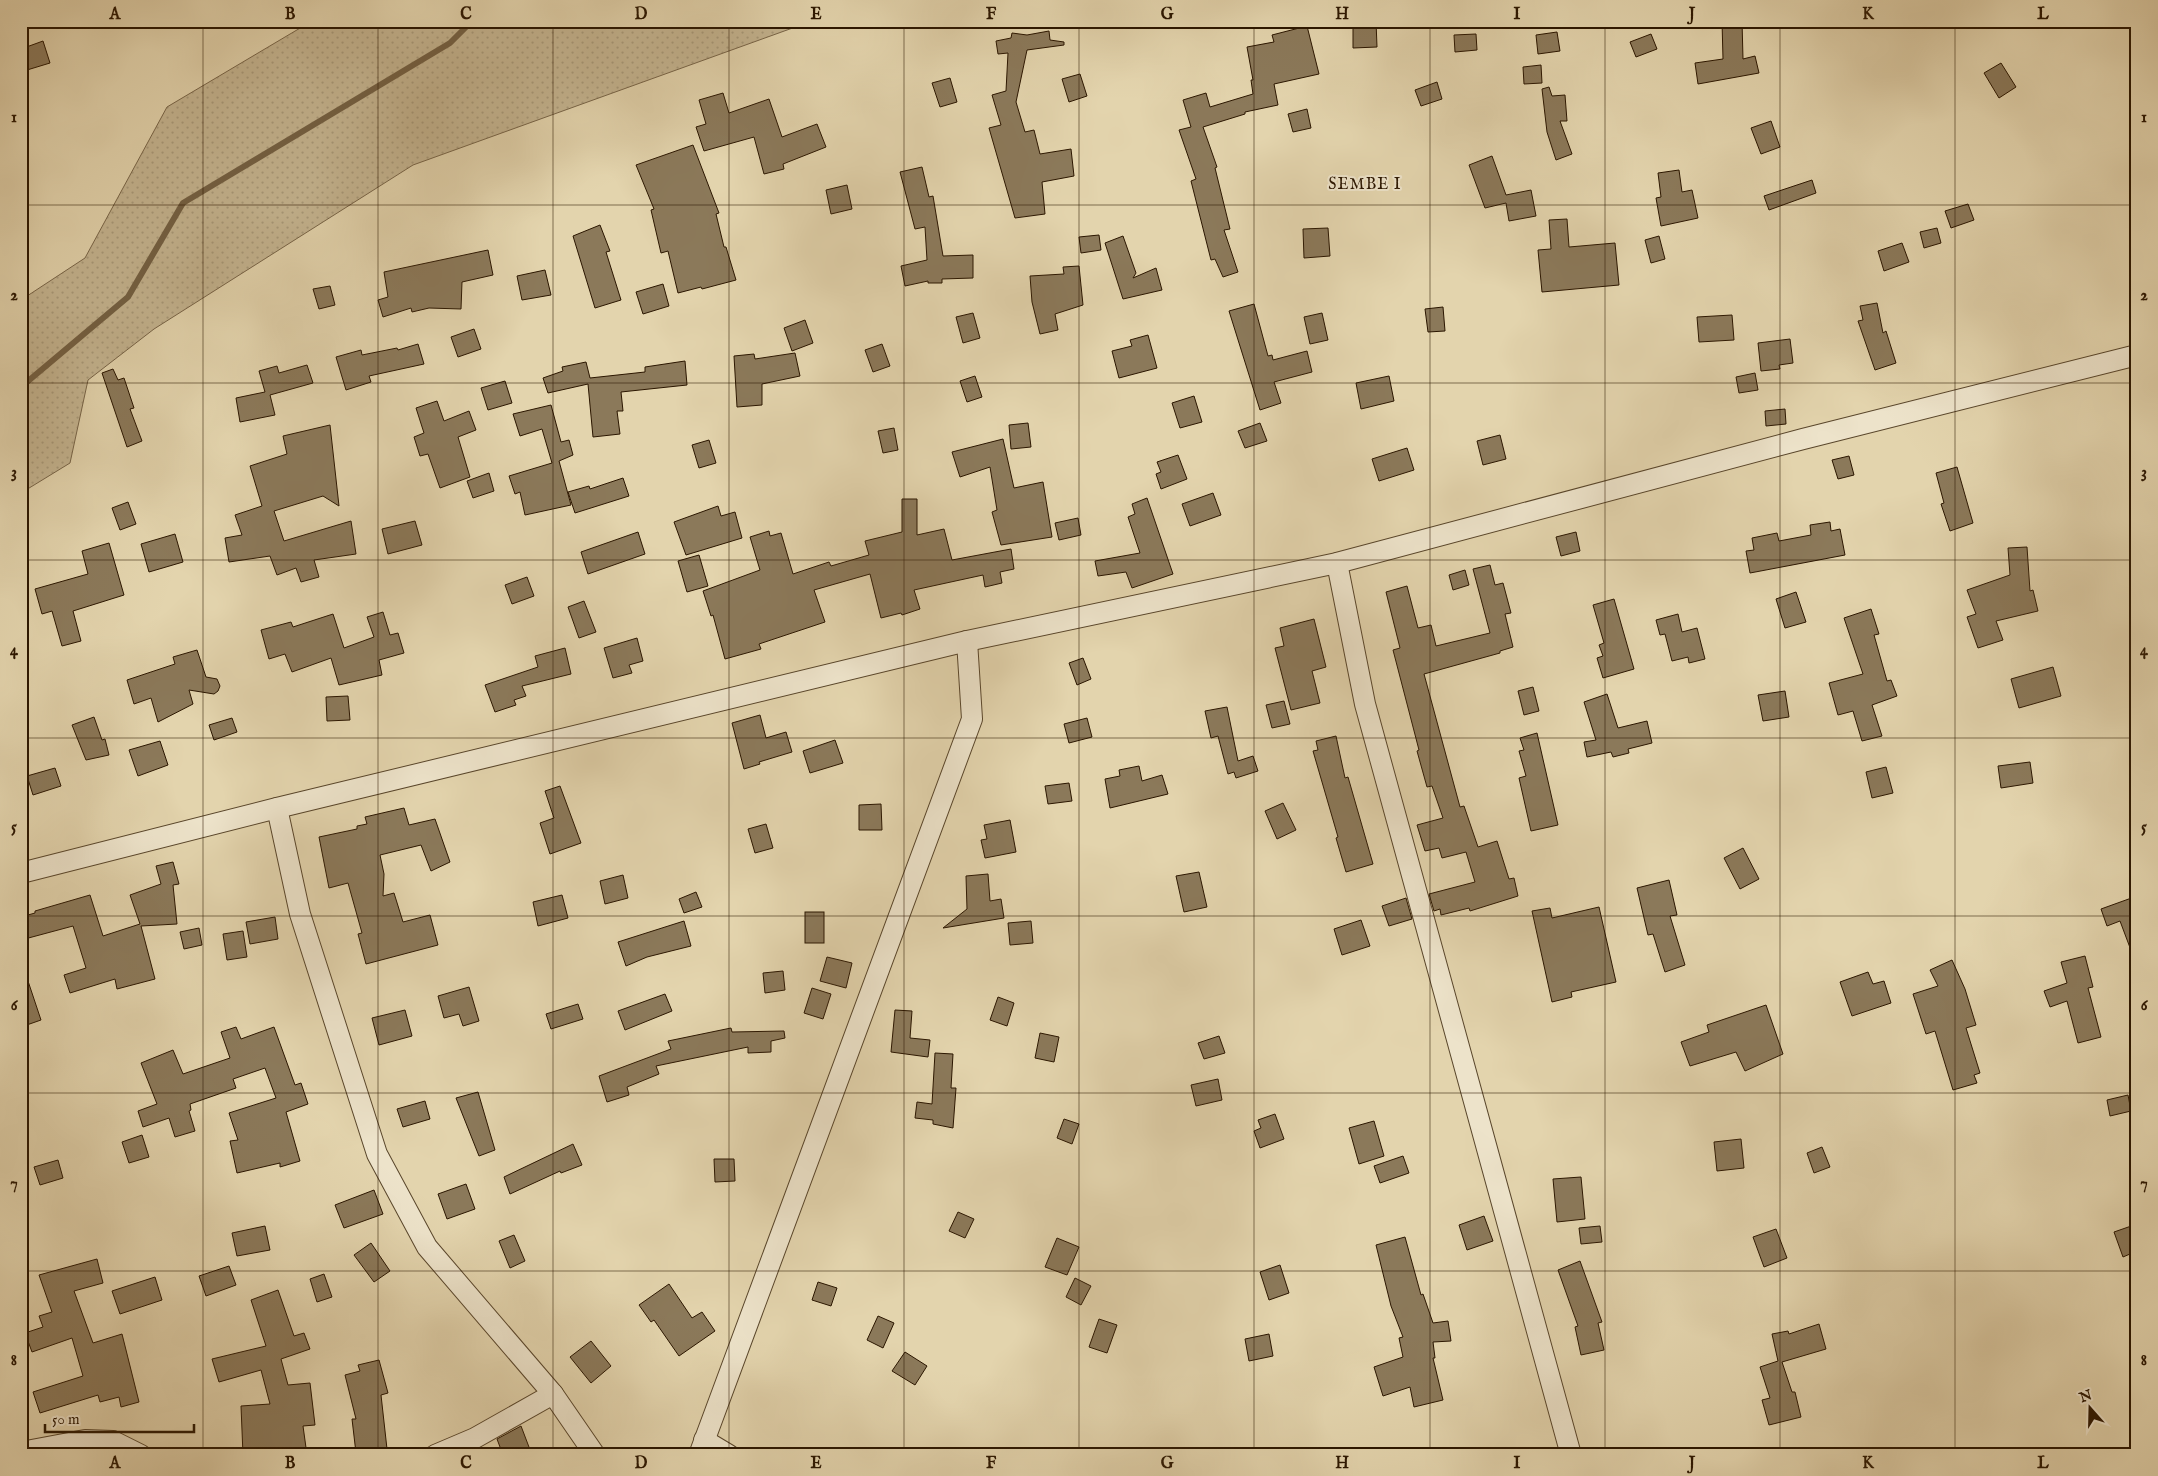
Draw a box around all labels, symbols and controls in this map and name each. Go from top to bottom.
text: A [109,5,122,25]
text: B [285,5,296,25]
text: C [460,5,472,25]
text: D [635,5,648,25]
text: E [810,5,822,25]
text: F [986,5,997,25]
text: G [1161,5,1174,25]
text: H [1335,5,1349,25]
text: I [1514,5,1521,25]
text: J [1687,5,1696,25]
text: K [1862,5,1875,25]
text: L [2037,5,2049,25]
text: 1 [11,108,17,128]
text: 1 [2141,108,2147,128]
district label: SEMBE I [1328,175,1402,195]
text: 2 [10,286,18,306]
text: 2 [2140,286,2148,306]
text: 3 [11,463,17,483]
text: 3 [2141,463,2147,483]
text: 4 [10,641,19,661]
text: 4 [2140,641,2149,661]
text: 5 [11,818,17,838]
text: 5 [2141,818,2147,838]
text: 6 [11,996,19,1016]
text: 6 [2141,996,2149,1016]
text: 7 [10,1174,18,1194]
text: 7 [2140,1174,2148,1194]
text: 8 [11,1351,17,1371]
text: 8 [2141,1351,2147,1371]
north arrow [2066,1384,2116,1434]
text: N [2076,1386,2095,1408]
scale bar [45,1401,194,1433]
text: 50 m [52,1410,80,1429]
text: A [109,1454,122,1474]
text: B [285,1454,296,1474]
text: C [460,1454,472,1474]
text: D [635,1454,648,1474]
text: E [810,1454,822,1474]
text: F [986,1454,997,1474]
text: G [1161,1454,1174,1474]
text: H [1335,1454,1349,1474]
text: I [1514,1454,1521,1474]
text: J [1687,1454,1696,1474]
text: K [1862,1454,1875,1474]
text: L [2037,1454,2049,1474]

